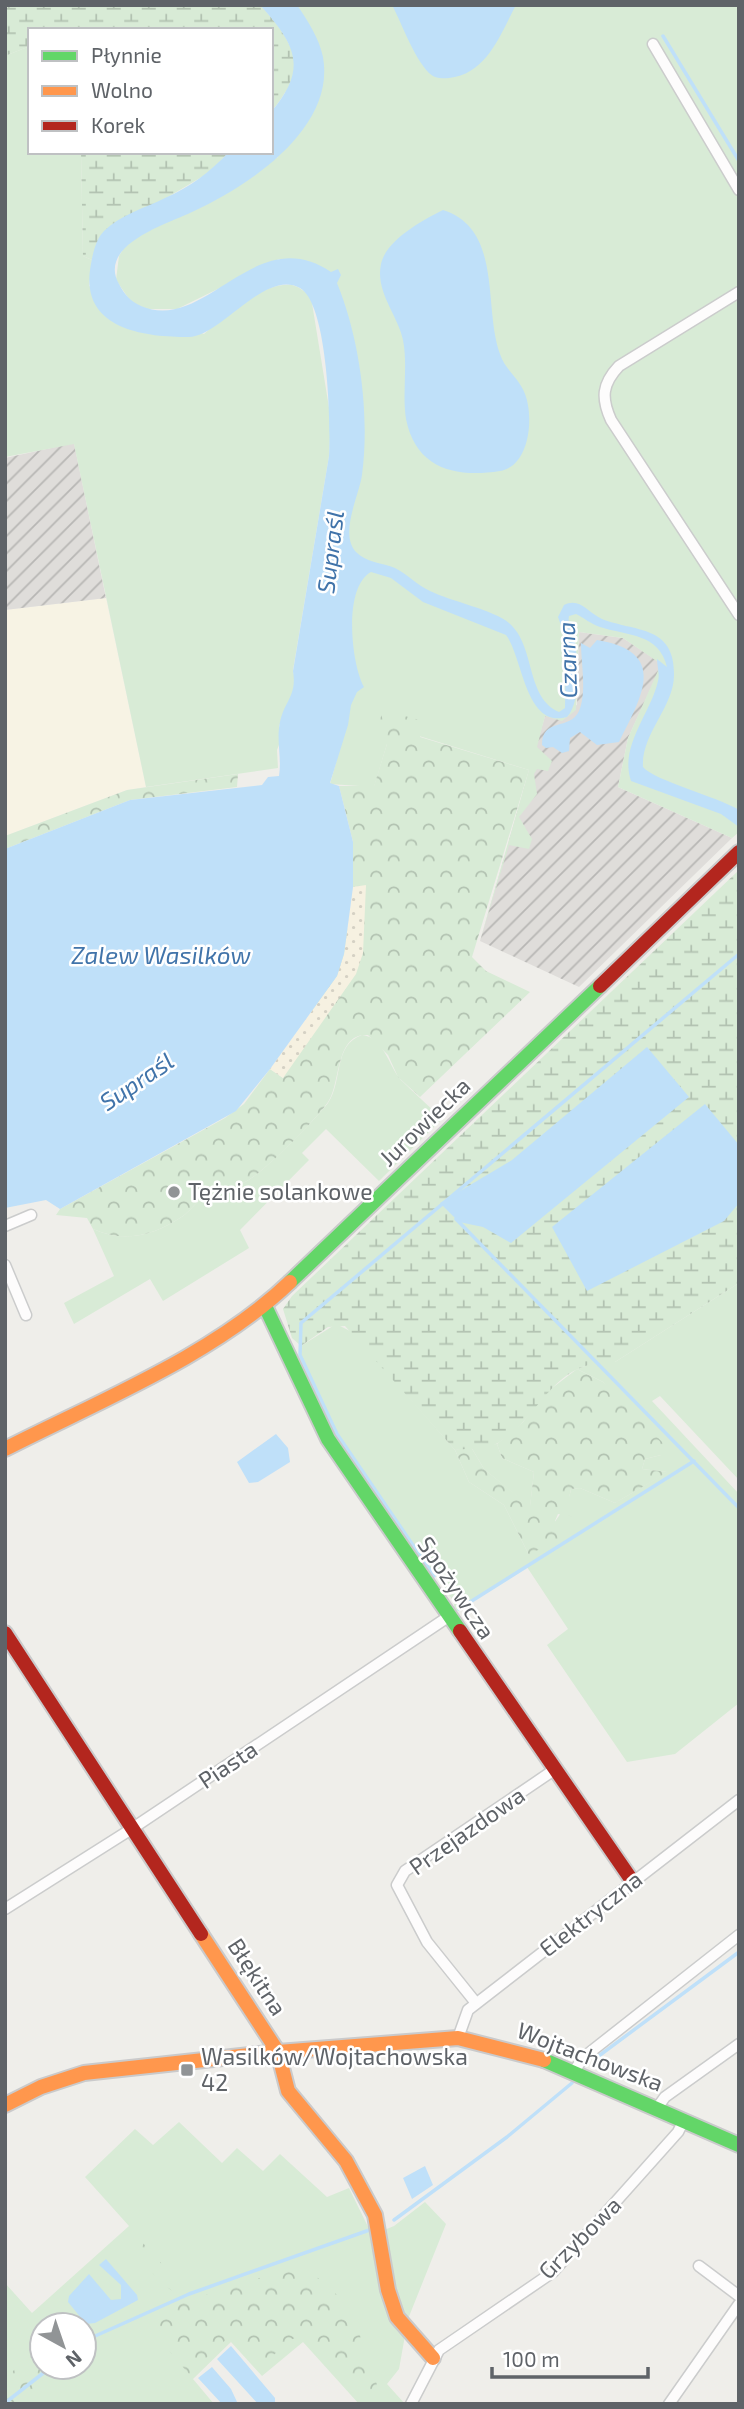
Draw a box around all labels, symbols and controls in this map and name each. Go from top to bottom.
legend [28,28,273,154]
text: Płynnie [91,42,162,67]
text: Wolno [91,77,153,102]
text: Korek [91,112,145,137]
water label: Supraśl [310,509,349,595]
water label: Czarna [551,621,582,699]
water label: Zalew Wasilków [71,940,251,969]
water label: Supraśl [94,1046,179,1116]
street label: Jurowiecka [373,1071,476,1171]
place label: Tężnie solankowe [188,1177,373,1205]
marker: Tężnie solankowe [166,1184,182,1200]
street label: Spożywcza [412,1531,501,1644]
street label: Piasta [193,1734,262,1794]
street label: Przejazdowa [403,1780,530,1880]
street label: Elektryczna [533,1864,647,1962]
street label: Błękitna [223,1933,293,2020]
street label: Wojtachowska [513,2015,667,2097]
place label: Wasilków/Wojtachowska 42 [201,2042,468,2096]
marker: Wasilków/Wojtachowska 42 [179,2062,195,2078]
street label: Grzybowa [532,2190,626,2284]
north arrow [28,2311,98,2381]
scale bar [492,2336,648,2380]
text: N [62,2346,87,2373]
text: 100 m [503,2346,560,2371]

